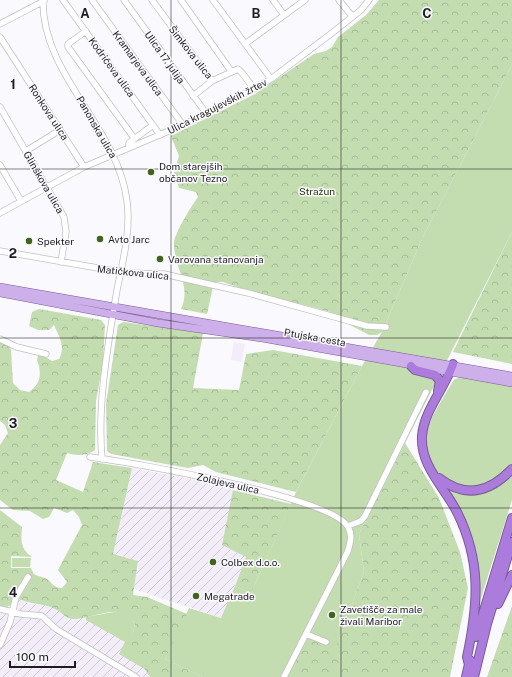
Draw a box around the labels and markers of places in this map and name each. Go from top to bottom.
place label: Dom starejših občanov Tezno [159,160,228,184]
marker: Dom starejših občanov Tezno [146,167,156,177]
place label: Avto Jarc [108,233,150,245]
marker: Avto Jarc [95,234,105,244]
place label: Spekter [37,235,74,247]
marker: Spekter [24,236,34,246]
place label: Varovana stanovanja [168,253,263,265]
marker: Varovana stanovanja [155,254,165,264]
place label: Colbex d.o.o. [221,556,280,568]
marker: Colbex d.o.o. [208,557,218,567]
place label: Megatrade [204,590,255,602]
marker: Megatrade [191,591,201,601]
place label: Zavetišče za male živali Maribor [340,603,423,627]
marker: Zavetišče za male živali Maribor [327,610,337,620]

